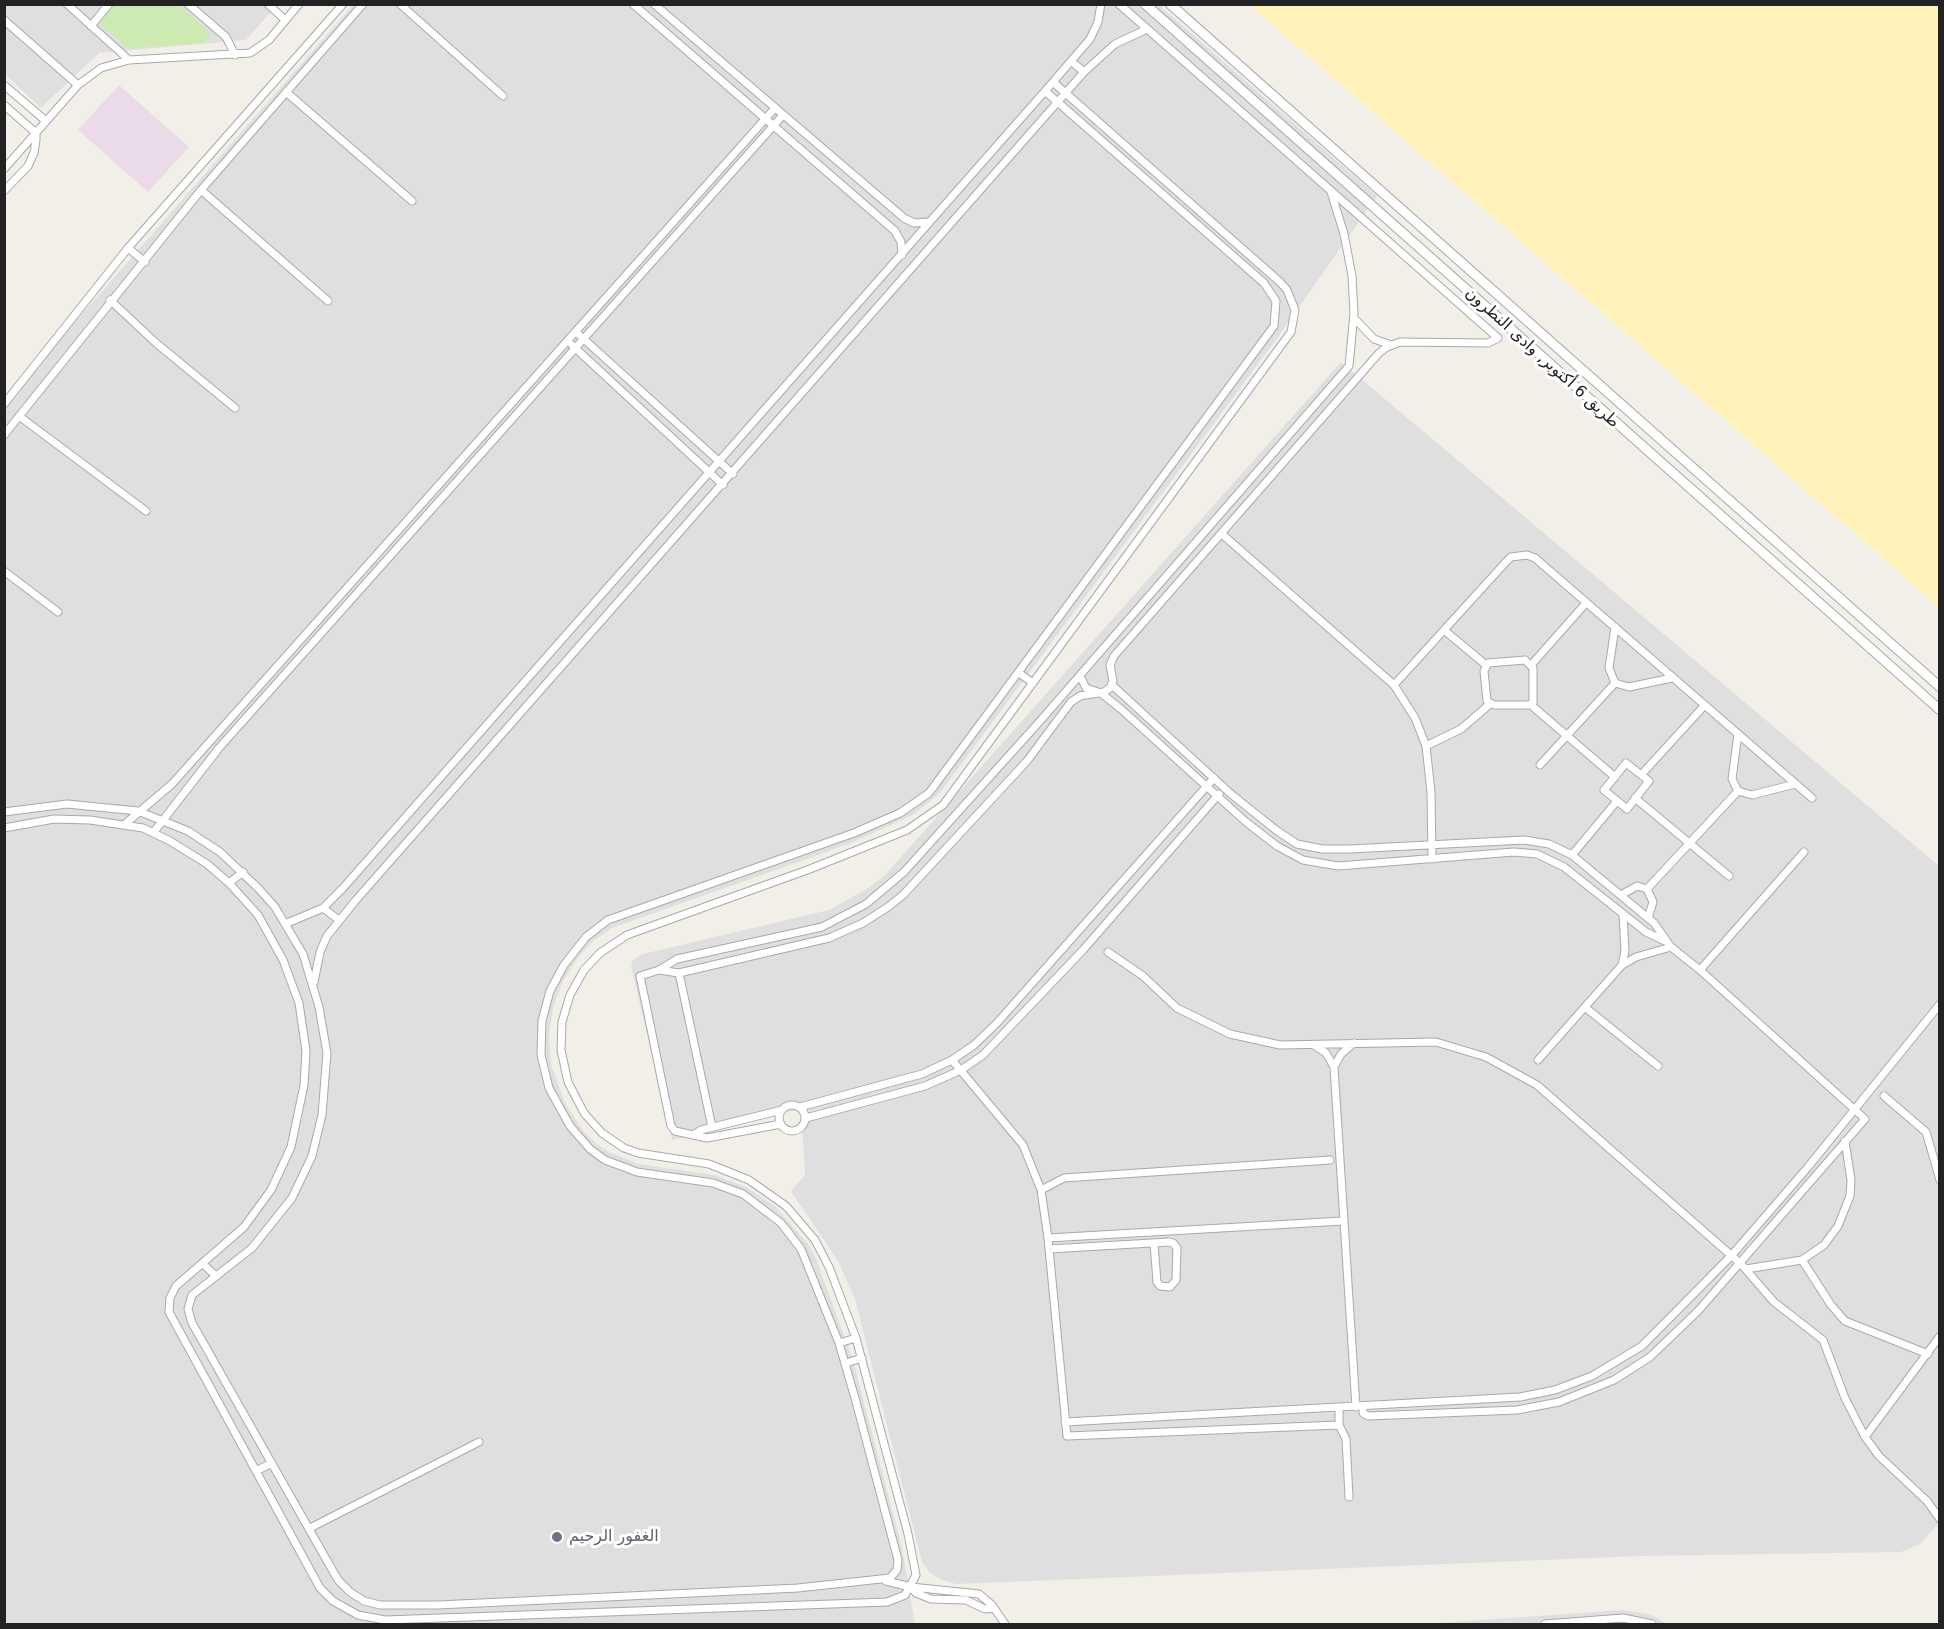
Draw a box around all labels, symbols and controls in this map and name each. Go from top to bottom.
street label: طريق 6 أكتوبر, وادى النطرون [1461,284,1623,432]
place label: الغفور الرحيم [569,1527,659,1547]
marker: الغفور الرحيم [550,1530,564,1544]

